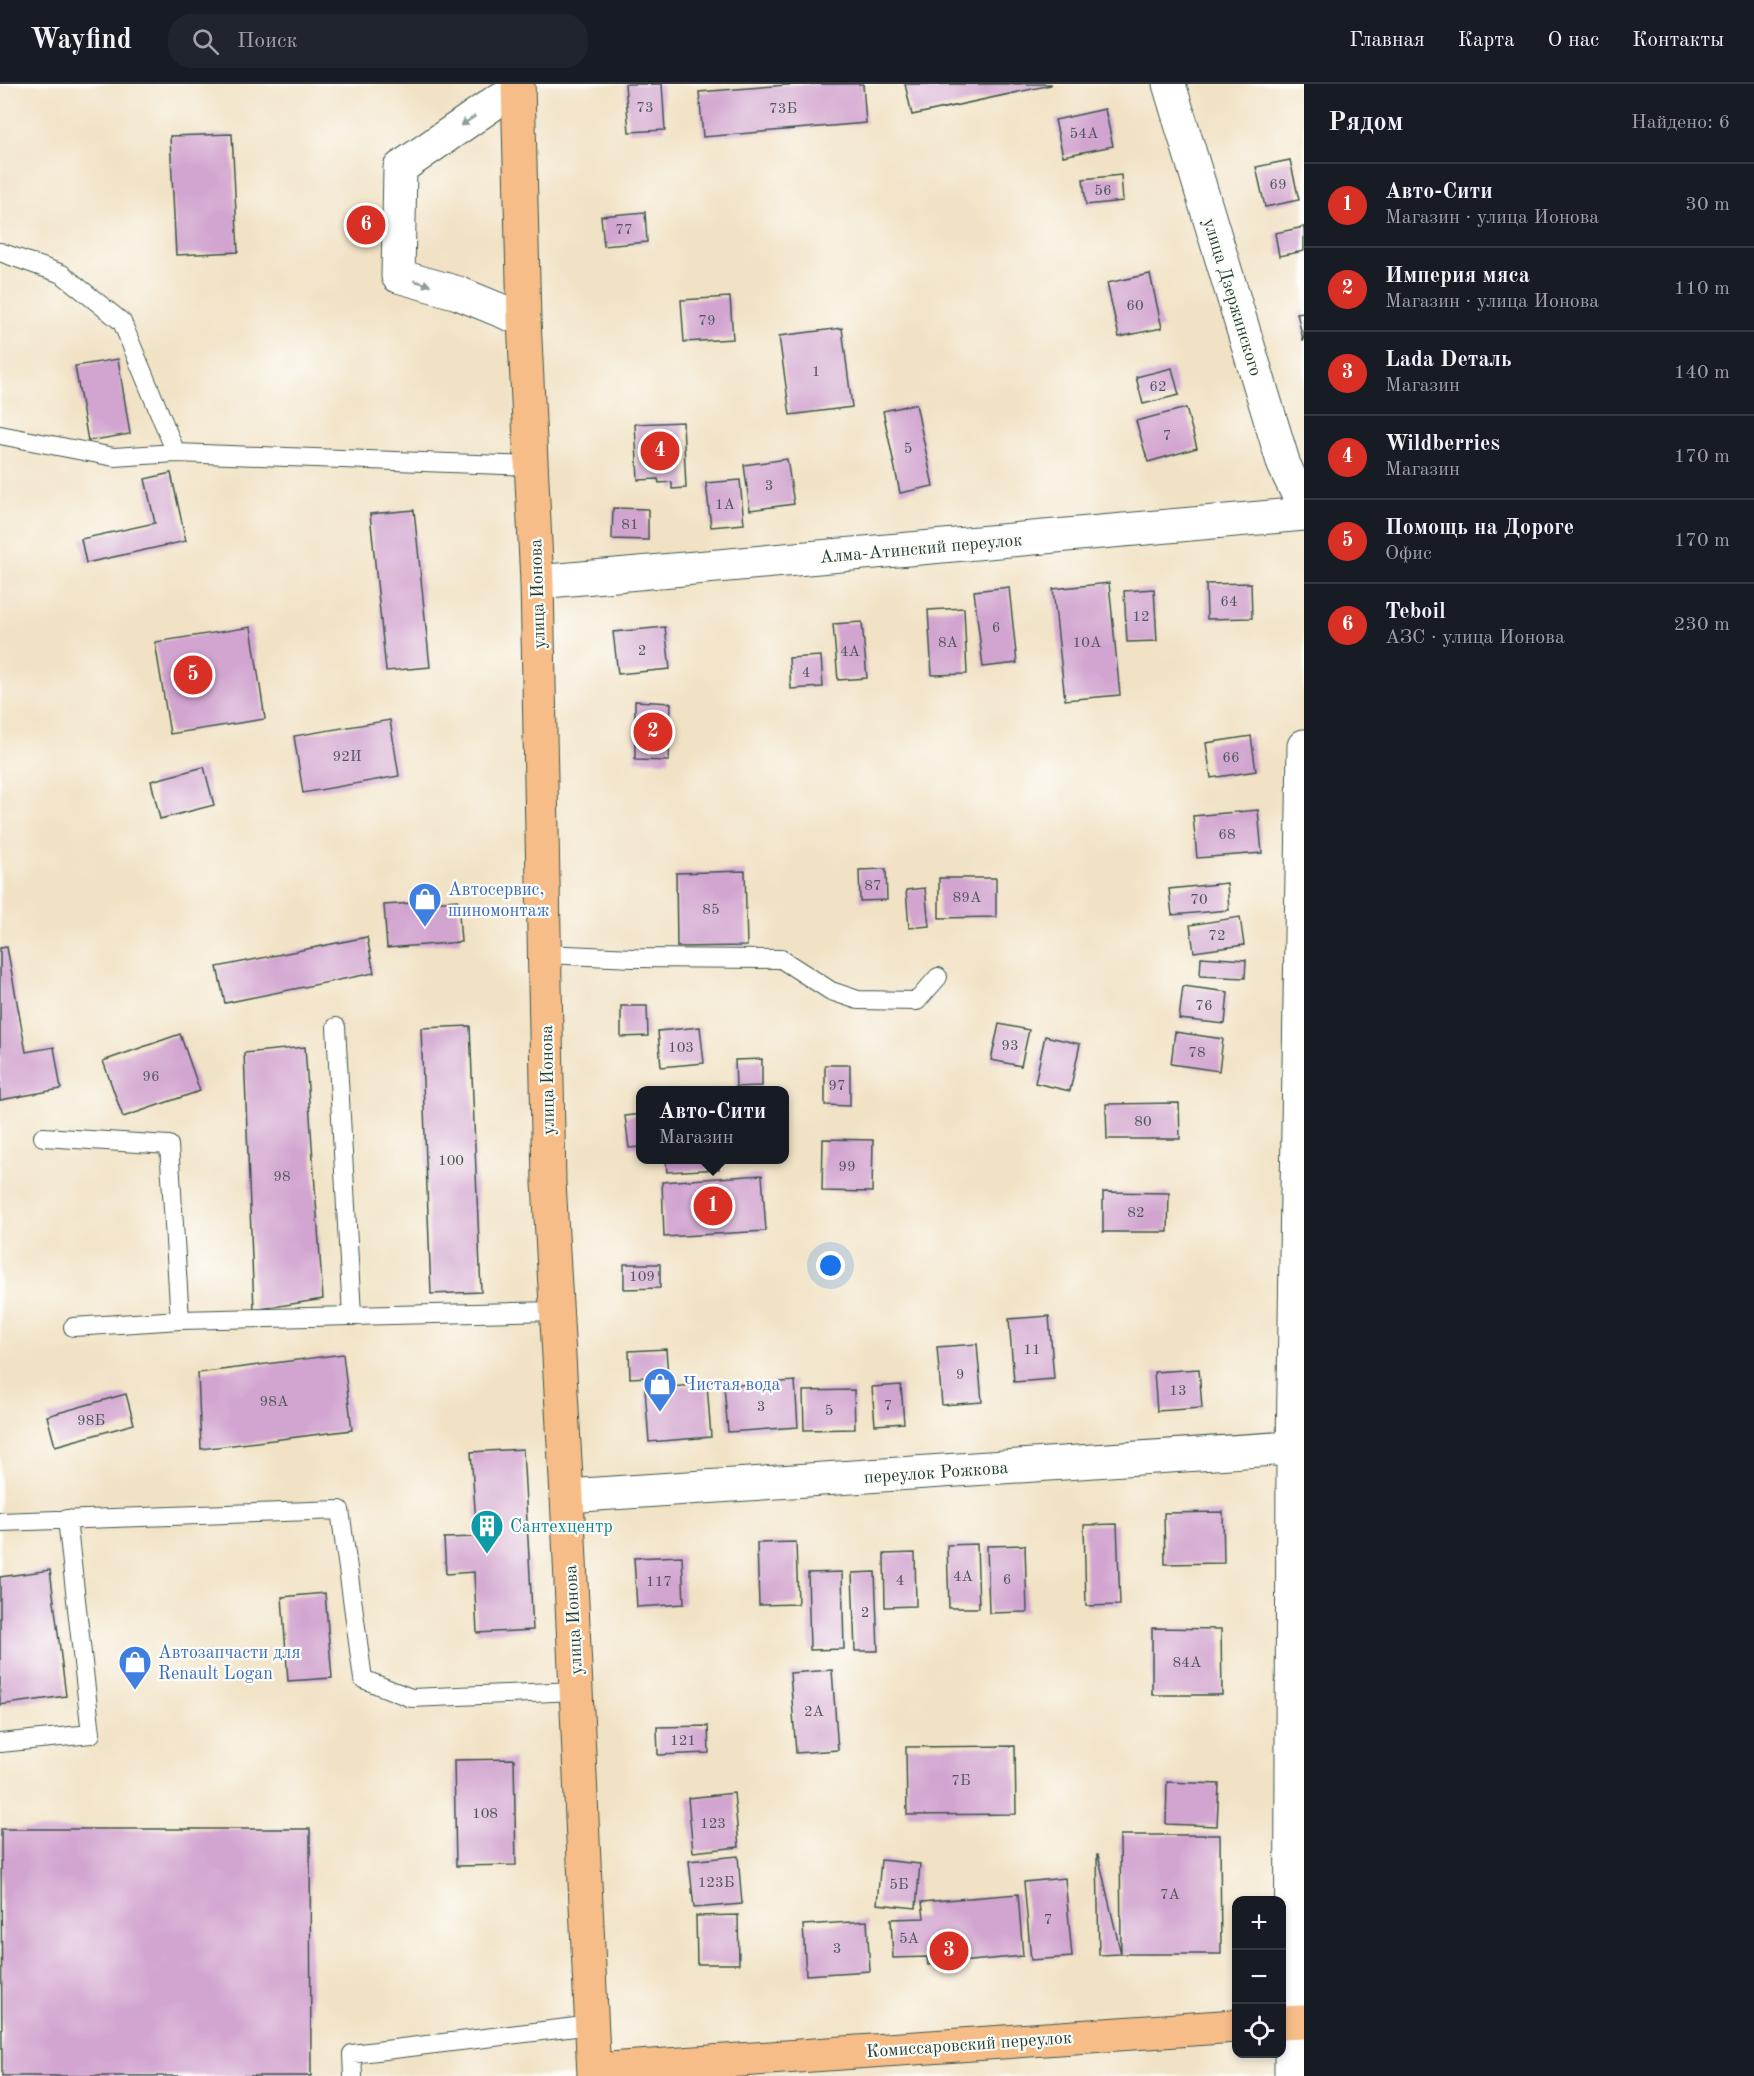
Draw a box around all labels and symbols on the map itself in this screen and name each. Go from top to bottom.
house number: 73 [636,101,654,116]
house number: 73Б [769,102,797,117]
one-way arrow [461,115,477,127]
house number: 54А [1070,127,1099,142]
house number: 69 [1269,178,1287,193]
house number: 56 [1094,184,1112,199]
pin: 6 [346,202,386,248]
street label: улица Дзержинского [1199,216,1265,378]
house number: 77 [615,223,633,238]
one-way arrow [413,279,431,288]
house number: 60 [1126,299,1144,314]
house number: 79 [698,314,716,329]
house number: 1 [812,365,820,380]
house number: 62 [1149,380,1167,395]
pin: 4 [640,428,680,473]
house number: 7 [1163,429,1171,444]
house number: 5 [904,442,912,457]
house number: 3 [765,479,773,494]
house number: 1А [715,498,736,513]
house number: 81 [621,518,639,533]
street label: Алма-Атинский переулок [819,531,1023,567]
street label: улица Ионова [527,538,549,649]
house number: 64 [1220,595,1238,610]
house number: 12 [1132,610,1150,625]
house number: 6 [992,621,1000,636]
house number: 8А [938,636,959,651]
house number: 10А [1073,636,1102,651]
house number: 2 [638,644,646,659]
house number: 4А [840,645,861,660]
pin: 5 [174,652,212,698]
house number: 4 [802,666,810,681]
pin: 2 [634,710,672,754]
house number: 92И [333,750,361,765]
house number: 66 [1222,751,1240,766]
house number: 68 [1218,828,1236,843]
house number: 87 [864,879,882,894]
shop icon: Автосервис, шиномонтаж [407,881,443,928]
place label: Автосервис, шиномонтаж [448,881,550,920]
house number: 89А [953,891,982,906]
house number: 70 [1190,893,1208,908]
house number: 85 [702,903,720,918]
house number: 72 [1208,929,1226,944]
house number: 76 [1195,999,1213,1014]
street label: улица Ионова [538,1025,558,1135]
house number: 93 [1001,1039,1019,1054]
house number: 103 [668,1041,694,1056]
house number: 78 [1188,1046,1206,1061]
house number: 96 [142,1070,160,1085]
house number: 97 [828,1079,846,1094]
house number: 80 [1134,1115,1152,1130]
house number: 100 [438,1154,464,1169]
house number: 99 [838,1160,856,1175]
house number: 98 [273,1170,291,1185]
pin: 1 [694,1184,732,1228]
house number: 82 [1127,1206,1145,1221]
your location [816,1251,845,1280]
house number: 109 [629,1270,655,1285]
house number: 11 [1023,1343,1041,1358]
shop icon: Чистая вода [642,1366,678,1413]
house number: 9 [956,1368,964,1383]
place label: Чистая вода [683,1376,780,1394]
house number: 13 [1169,1384,1187,1399]
house number: 98А [260,1395,289,1410]
house number: 7 [884,1399,892,1414]
house number: 3 [757,1400,765,1415]
house number: 5 [825,1404,833,1419]
house number: 98Б [77,1414,105,1429]
street label: переулок Рожкова [863,1459,1009,1487]
building icon: Сантехцентр [469,1508,505,1555]
place label: Сантехцентр [510,1518,613,1536]
street label: улица Ионова [562,1564,586,1675]
house number: 4А [953,1570,974,1585]
house number: 6 [1003,1573,1011,1588]
house number: 4 [896,1574,904,1589]
house number: 117 [646,1575,672,1590]
house number: 2 [861,1606,869,1621]
shop icon: Автозапчасти для Renault Logan [117,1644,153,1691]
place label: Автозапчасти для Renault Logan [158,1644,301,1683]
house number: 84А [1173,1656,1202,1671]
house number: 2А [804,1705,825,1720]
house number: 121 [670,1734,696,1749]
house number: 7Б [951,1774,971,1789]
house number: 108 [472,1807,498,1822]
house number: 123 [700,1817,726,1832]
house number: 123Б [698,1876,734,1891]
house number: 5Б [889,1878,909,1893]
house number: 7А [1160,1888,1181,1903]
house number: 7 [1044,1913,1052,1928]
pin: 3 [930,1928,968,1974]
house number: 5А [899,1932,920,1947]
house number: 3 [833,1942,841,1957]
street label: Комиссаровский переулок [866,2029,1073,2061]

